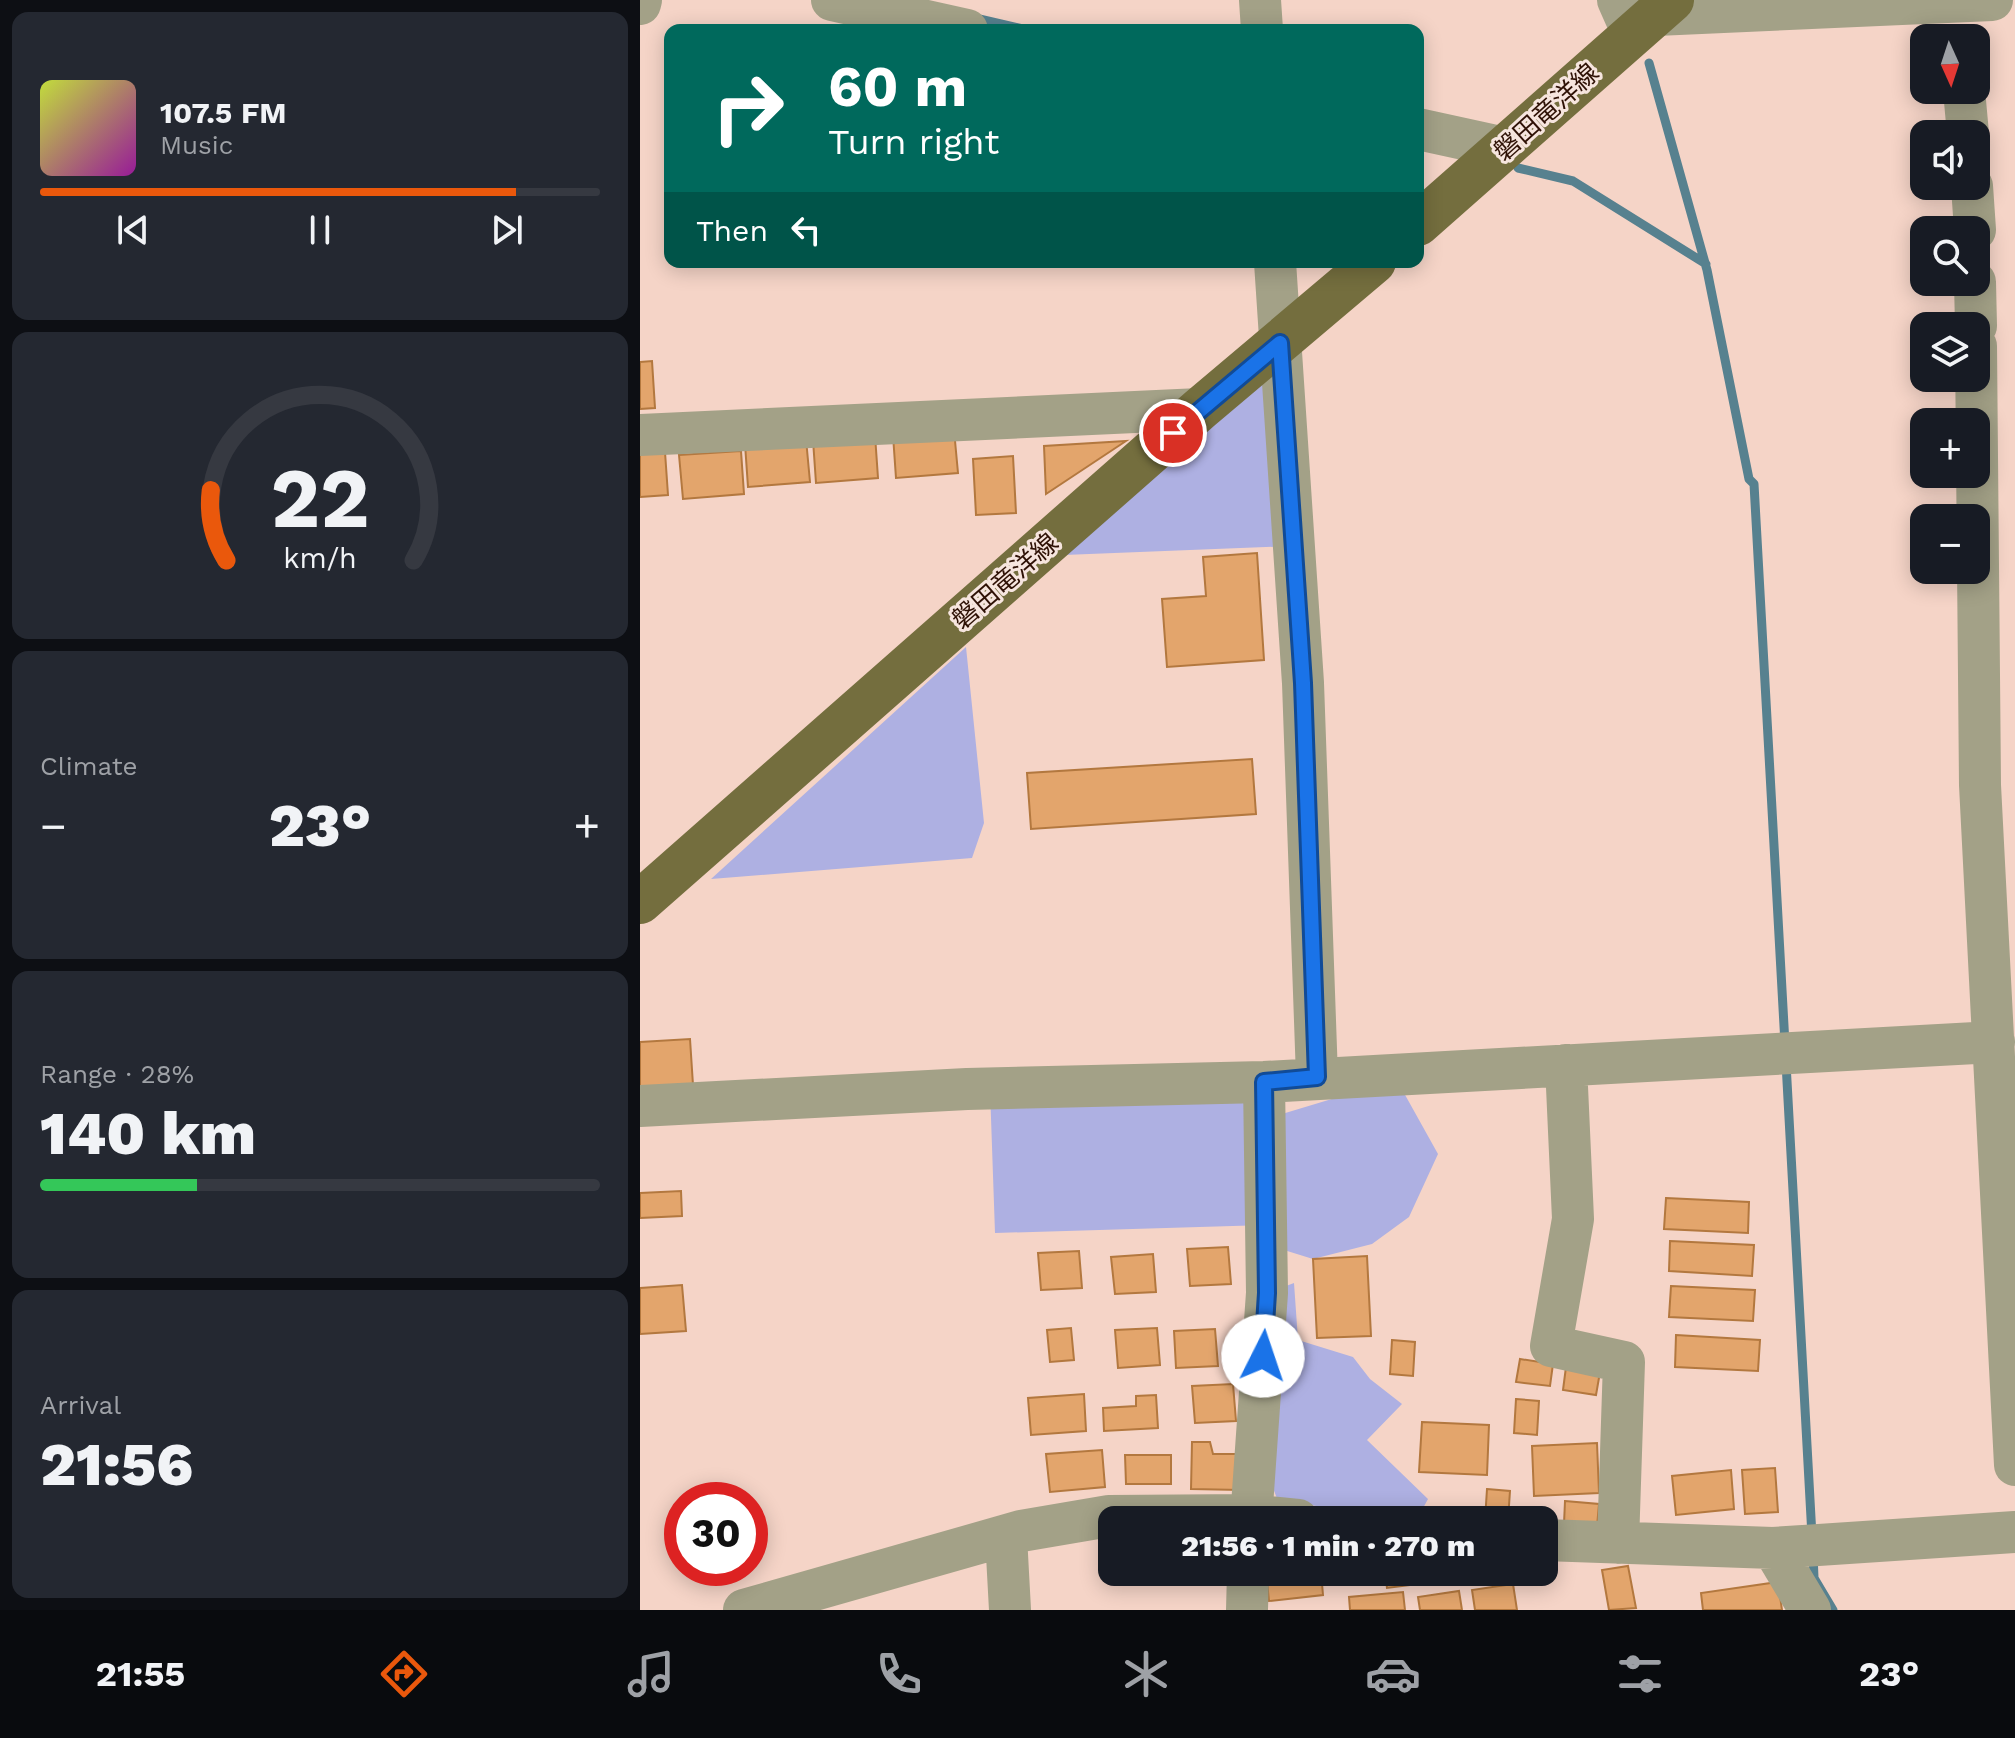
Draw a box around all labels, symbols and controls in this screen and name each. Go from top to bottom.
north arrow [1910,24,1990,104]
map controls [1910,24,1990,584]
text: 60 m [828,54,967,120]
icon: right [696,56,800,160]
street label: 磐田竜洋線 [1488,57,1604,167]
text: 107.5 FM [160,95,287,130]
button: sound [1910,120,1990,200]
text: Turn right [828,121,999,163]
text: Music [160,130,233,160]
icon: previous [111,208,155,252]
icon: pause [298,208,342,252]
icon: next [485,208,529,252]
icon: left [784,208,828,252]
text: Then [696,213,768,248]
button: search [1910,216,1990,296]
button: layers [1910,312,1990,392]
pin [1139,399,1207,467]
button: + [1910,408,1990,488]
icon: arrive [1151,411,1195,455]
text: 22 [270,450,370,547]
button: − [1910,504,1990,584]
street label: 磐田竜洋線 [946,527,1064,635]
text: km/h [283,542,357,576]
text: Climate [40,751,138,781]
text: 23° [269,790,371,861]
text: − [40,800,67,852]
text: + [573,800,600,852]
text: Range · 28% [40,1059,194,1089]
text: 140 km [40,1098,256,1169]
position arrow [1221,1314,1305,1398]
text: Arrival [40,1390,121,1420]
text: 21:56 [40,1429,193,1500]
speed limit sign: 30 [664,1482,768,1586]
text: 21:56 · 1 min · 270 m [1181,1528,1475,1563]
icon: directions [376,1646,432,1702]
icon: music [623,1646,679,1702]
icon: phone [871,1646,927,1702]
icon: climate [1118,1646,1174,1702]
icon: car [1365,1646,1421,1702]
icon: filters [1612,1646,1668,1702]
text: 21:55 [96,1653,185,1695]
text: 23° [1859,1653,1919,1695]

